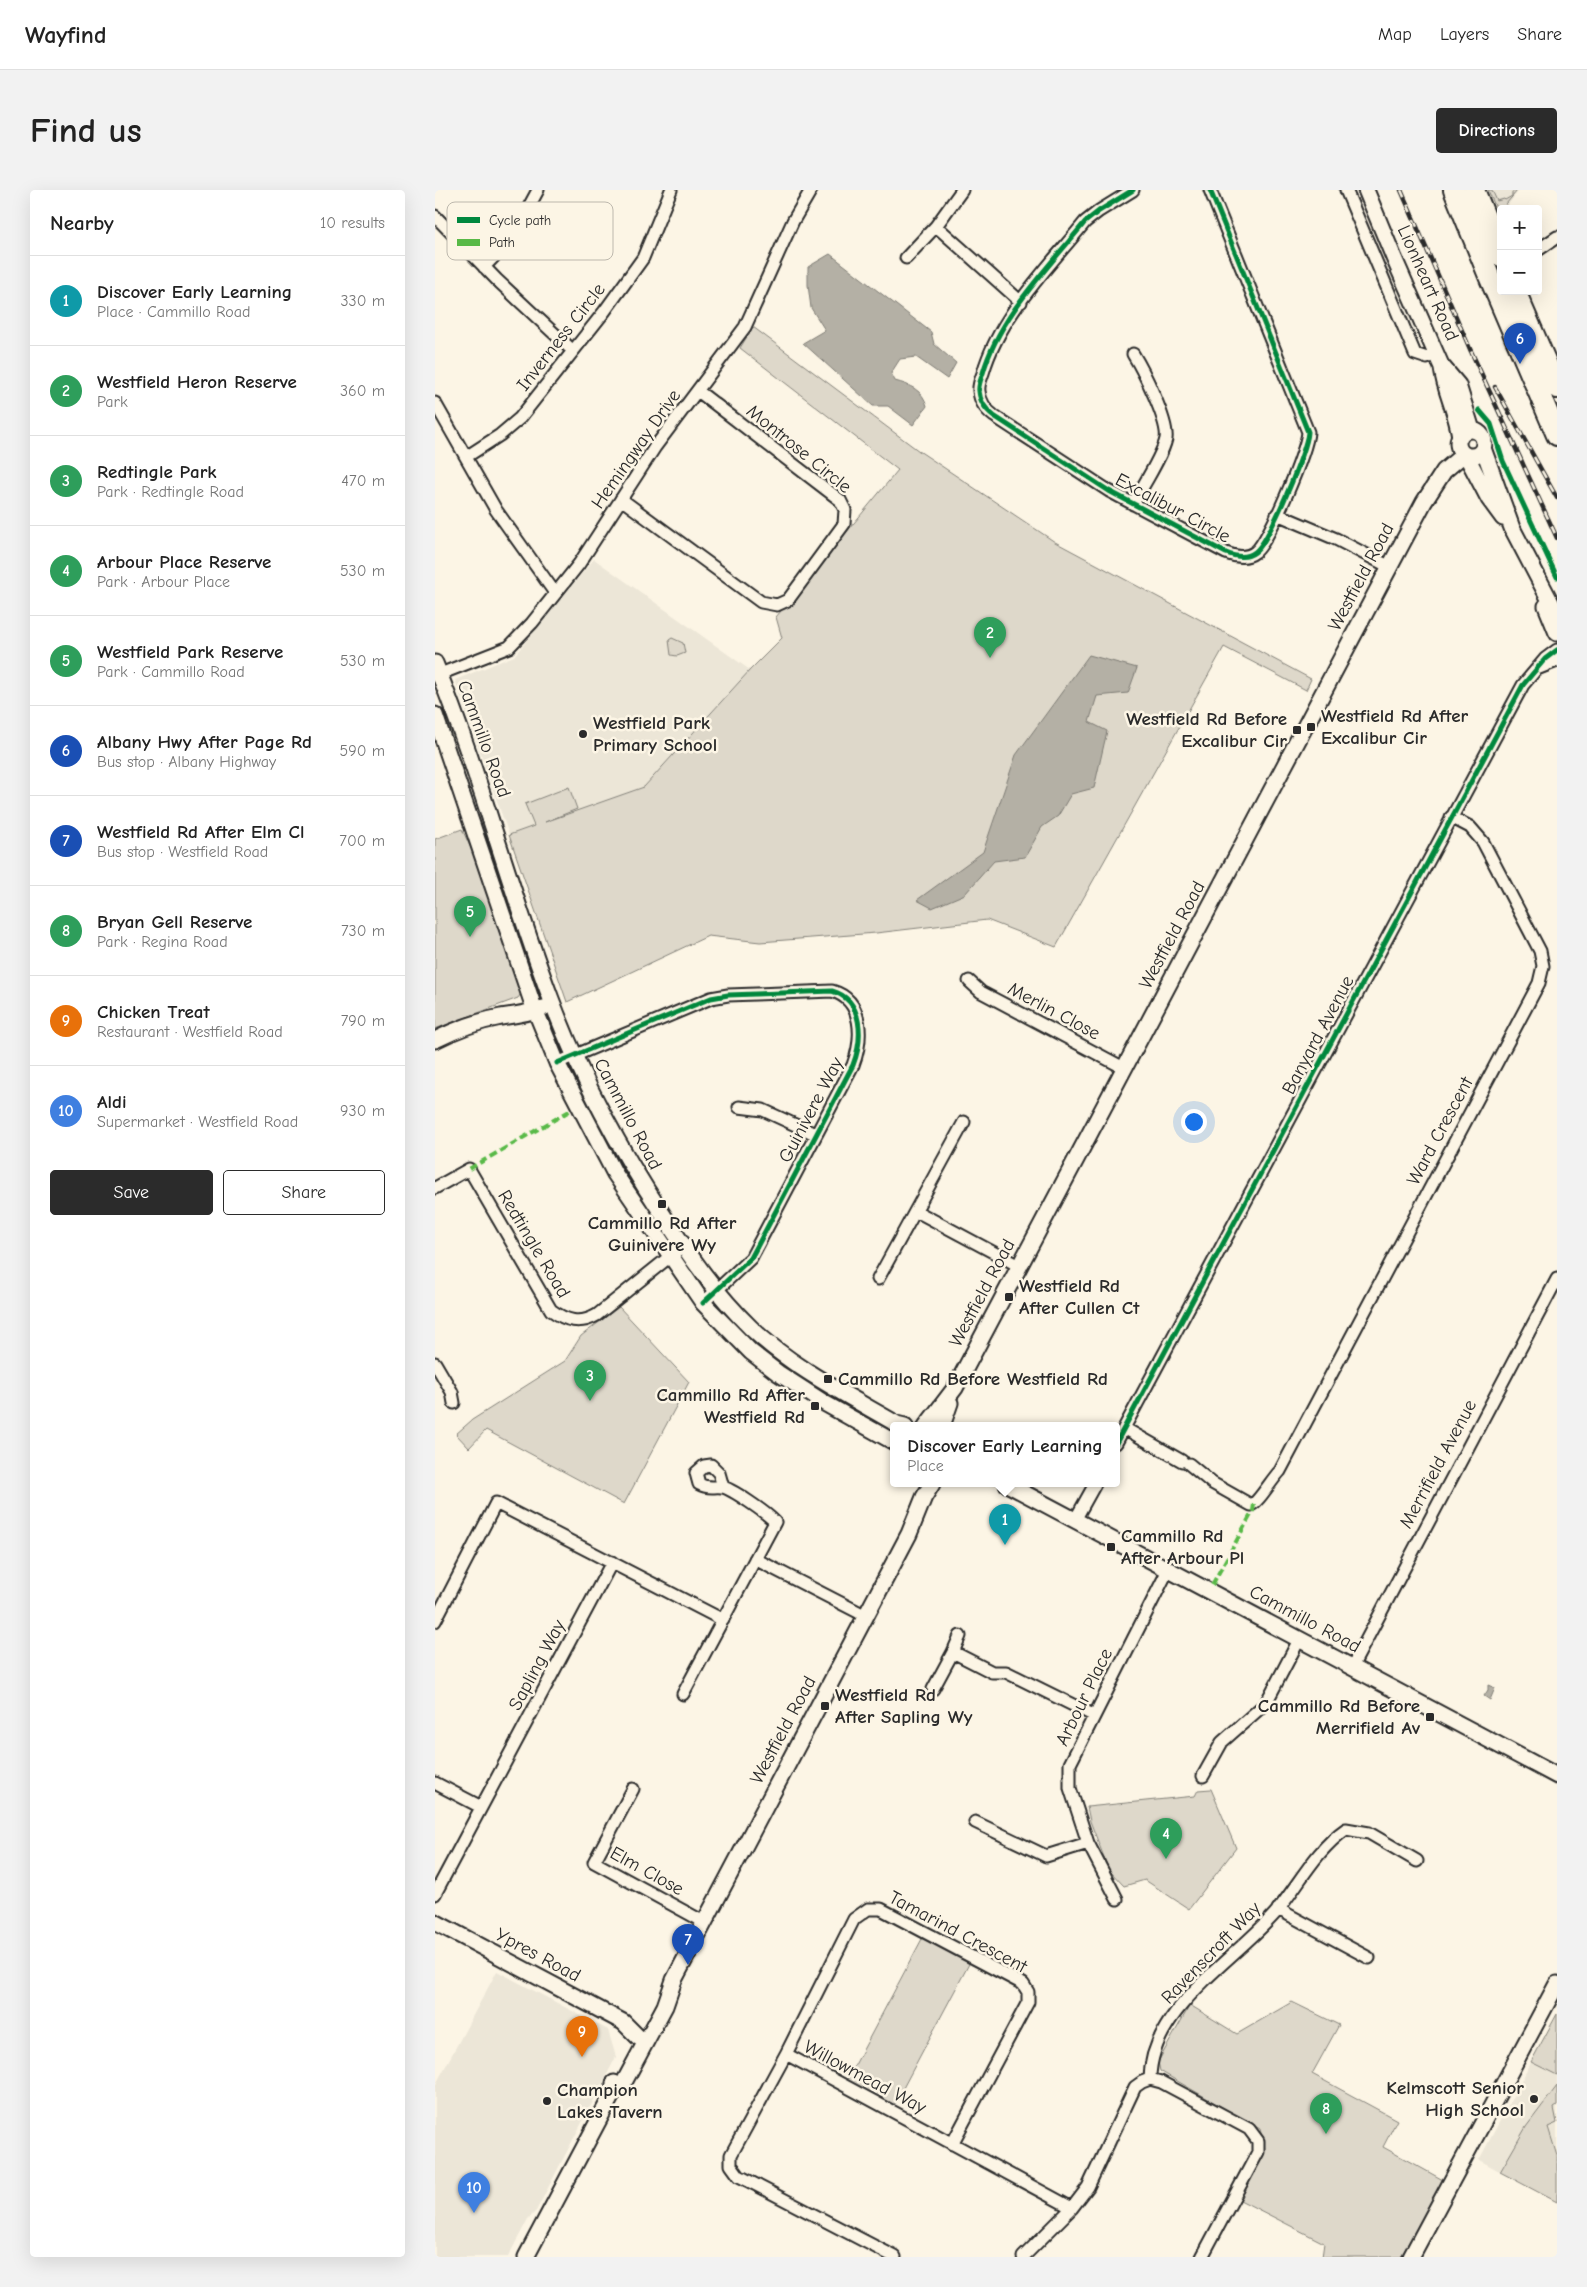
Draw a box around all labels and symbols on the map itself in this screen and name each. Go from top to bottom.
legend [447,202,613,260]
text: Cycle path [489,212,551,229]
street label: Lionheart Road [1393,222,1463,344]
text: Path [489,234,515,251]
street label: Inverness Circle [512,279,610,395]
pin: 6 [1504,323,1536,364]
street label: Hemingway Drive [587,385,685,513]
street label: Montrose Circle [742,400,856,498]
street label: Excalibur Circle [1112,468,1234,548]
street label: Westfield Road [1323,519,1399,635]
pin: 2 [974,617,1006,658]
street label: Cammillo Road [453,677,515,801]
place label: Westfield Rd After Excalibur Cir [1321,705,1468,749]
place label: Westfield Rd Before Excalibur Cir [1126,708,1287,752]
place label: Westfield Park Primary School [593,712,717,756]
marker: Westfield Rd After Excalibur Cir [1305,721,1317,733]
marker: Westfield Rd Before Excalibur Cir [1291,724,1303,736]
marker: Westfield Park Primary School [577,728,589,740]
street label: Westfield Road [1134,877,1210,993]
pin: 5 [454,896,486,937]
street label: Banyard Avenue [1277,972,1359,1098]
street label: Merlin Close [1004,977,1104,1045]
street label: Guinivere Way [774,1053,848,1166]
street label: Cammillo Road [589,1055,667,1173]
street label: Ward Crescent [1402,1073,1478,1189]
your location [1181,1109,1207,1135]
street label: Redtingle Road [493,1186,575,1302]
marker: Cammillo Rd After Guinivere Wy [656,1198,668,1210]
place label: Cammillo Rd After Guinivere Wy [588,1212,737,1256]
street label: Westfield Road [944,1235,1020,1351]
place label: Westfield Rd After Cullen Ct [1019,1275,1140,1319]
marker: Westfield Rd After Cullen Ct [1003,1291,1015,1303]
pin: 3 [574,1360,606,1401]
place label: Cammillo Rd Before Westfield Rd [838,1368,1108,1390]
marker: Cammillo Rd Before Westfield Rd [822,1373,834,1385]
place label: Cammillo Rd After Westfield Rd [656,1384,805,1428]
street label: Merrifield Avenue [1395,1396,1481,1532]
marker: Cammillo Rd After Westfield Rd [809,1400,821,1412]
pin: 1 [989,1504,1021,1545]
place label: Cammillo Rd After Arbour Pl [1121,1525,1244,1569]
marker: Cammillo Rd After Arbour Pl [1105,1541,1117,1553]
street label: Cammillo Road [1246,1580,1364,1658]
street label: Sapling Way [504,1616,570,1714]
street label: Arbour Place [1051,1645,1117,1749]
street label: Westfield Road [745,1672,821,1788]
place label: Westfield Rd After Sapling Wy [835,1684,973,1728]
place label: Cammillo Rd Before Merrifield Av [1258,1695,1420,1739]
marker: Westfield Rd After Sapling Wy [819,1700,831,1712]
marker: Cammillo Rd Before Merrifield Av [1424,1711,1436,1723]
pin: 4 [1150,1818,1182,1859]
street label: Elm Close [606,1842,688,1900]
street label: Tamarind Crescent [885,1886,1031,1978]
street label: Ravenscroft Way [1157,1897,1266,2009]
street label: Ypres Road [492,1923,584,1987]
pin: 7 [672,1924,704,1965]
pin: 9 [566,2016,598,2057]
street label: Willowmead Way [800,2036,930,2119]
place label: Kelmscott Senior High School [1386,2077,1524,2121]
place label: Champion Lakes Tavern [557,2079,663,2123]
pin: 8 [1310,2093,1342,2134]
marker: Kelmscott Senior High School [1528,2093,1540,2105]
marker: Champion Lakes Tavern [541,2095,553,2107]
pin: 10 [458,2172,490,2213]

